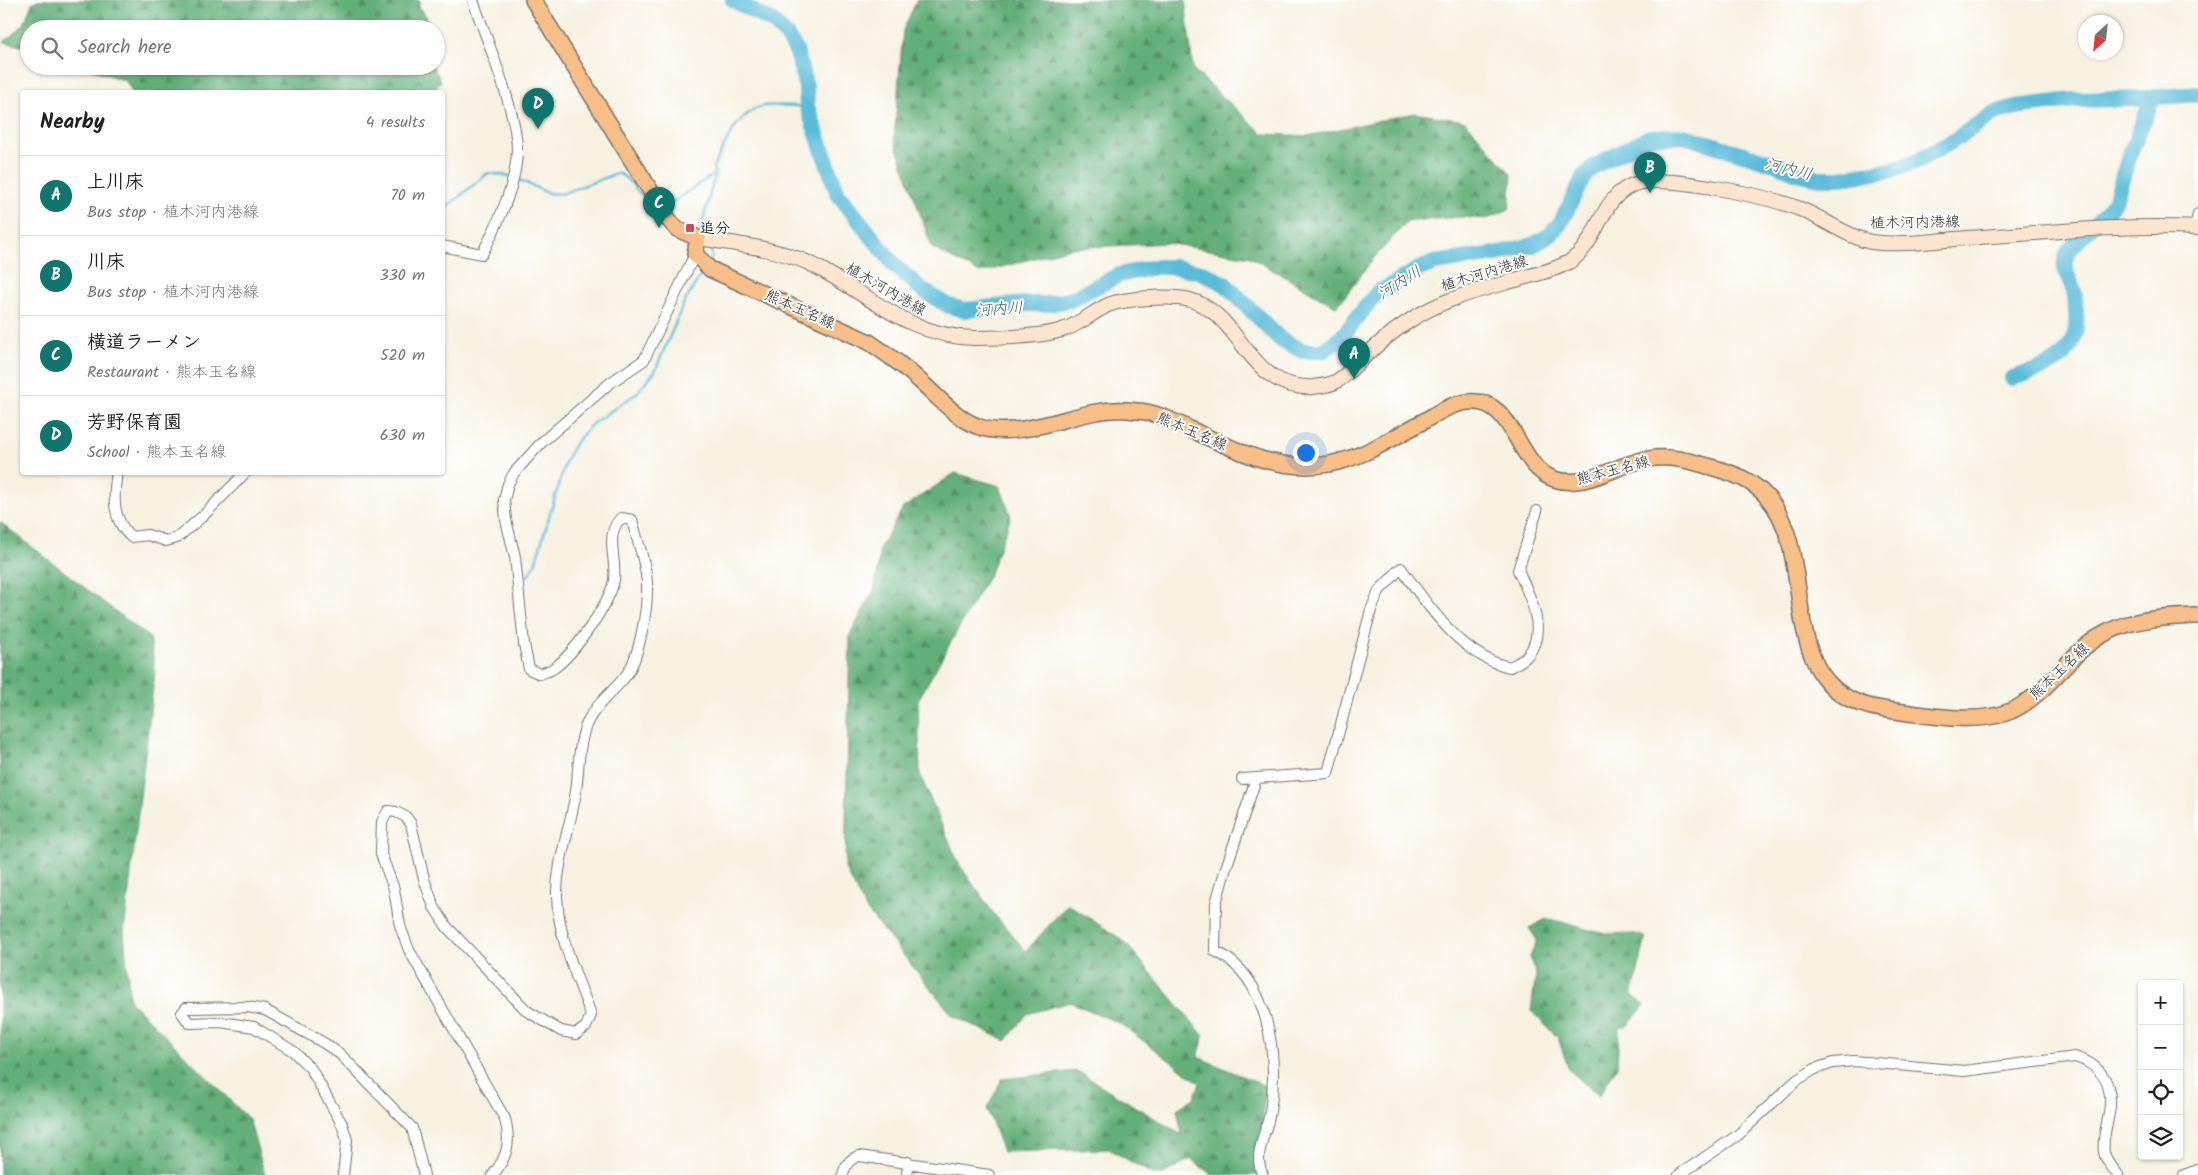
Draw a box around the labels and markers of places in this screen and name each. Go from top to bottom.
pin: D [522,88,554,129]
pin: B [1634,152,1666,193]
pin: C [643,187,675,228]
place label: 追分 [700,217,730,241]
marker: 追分 [684,222,696,234]
pin: A [1338,338,1370,379]

